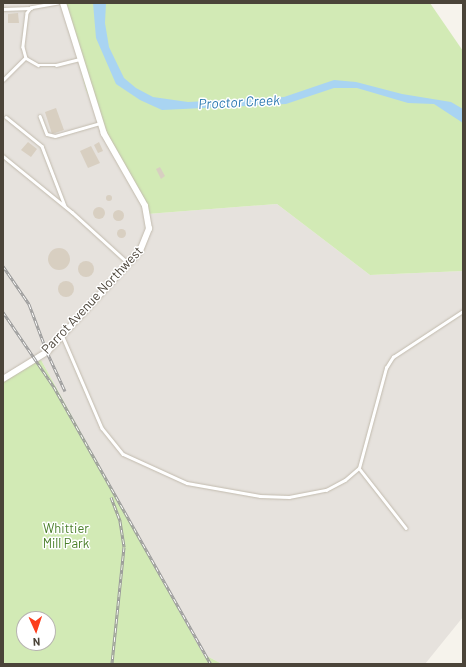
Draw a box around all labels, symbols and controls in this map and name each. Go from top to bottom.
water label: Proctor Creek [198,91,280,113]
street label: Parrot Avenue Northwest [38,243,146,357]
park label: Whittier Mill Park [43,521,89,552]
north arrow [16,611,56,651]
text: N [33,636,41,649]

